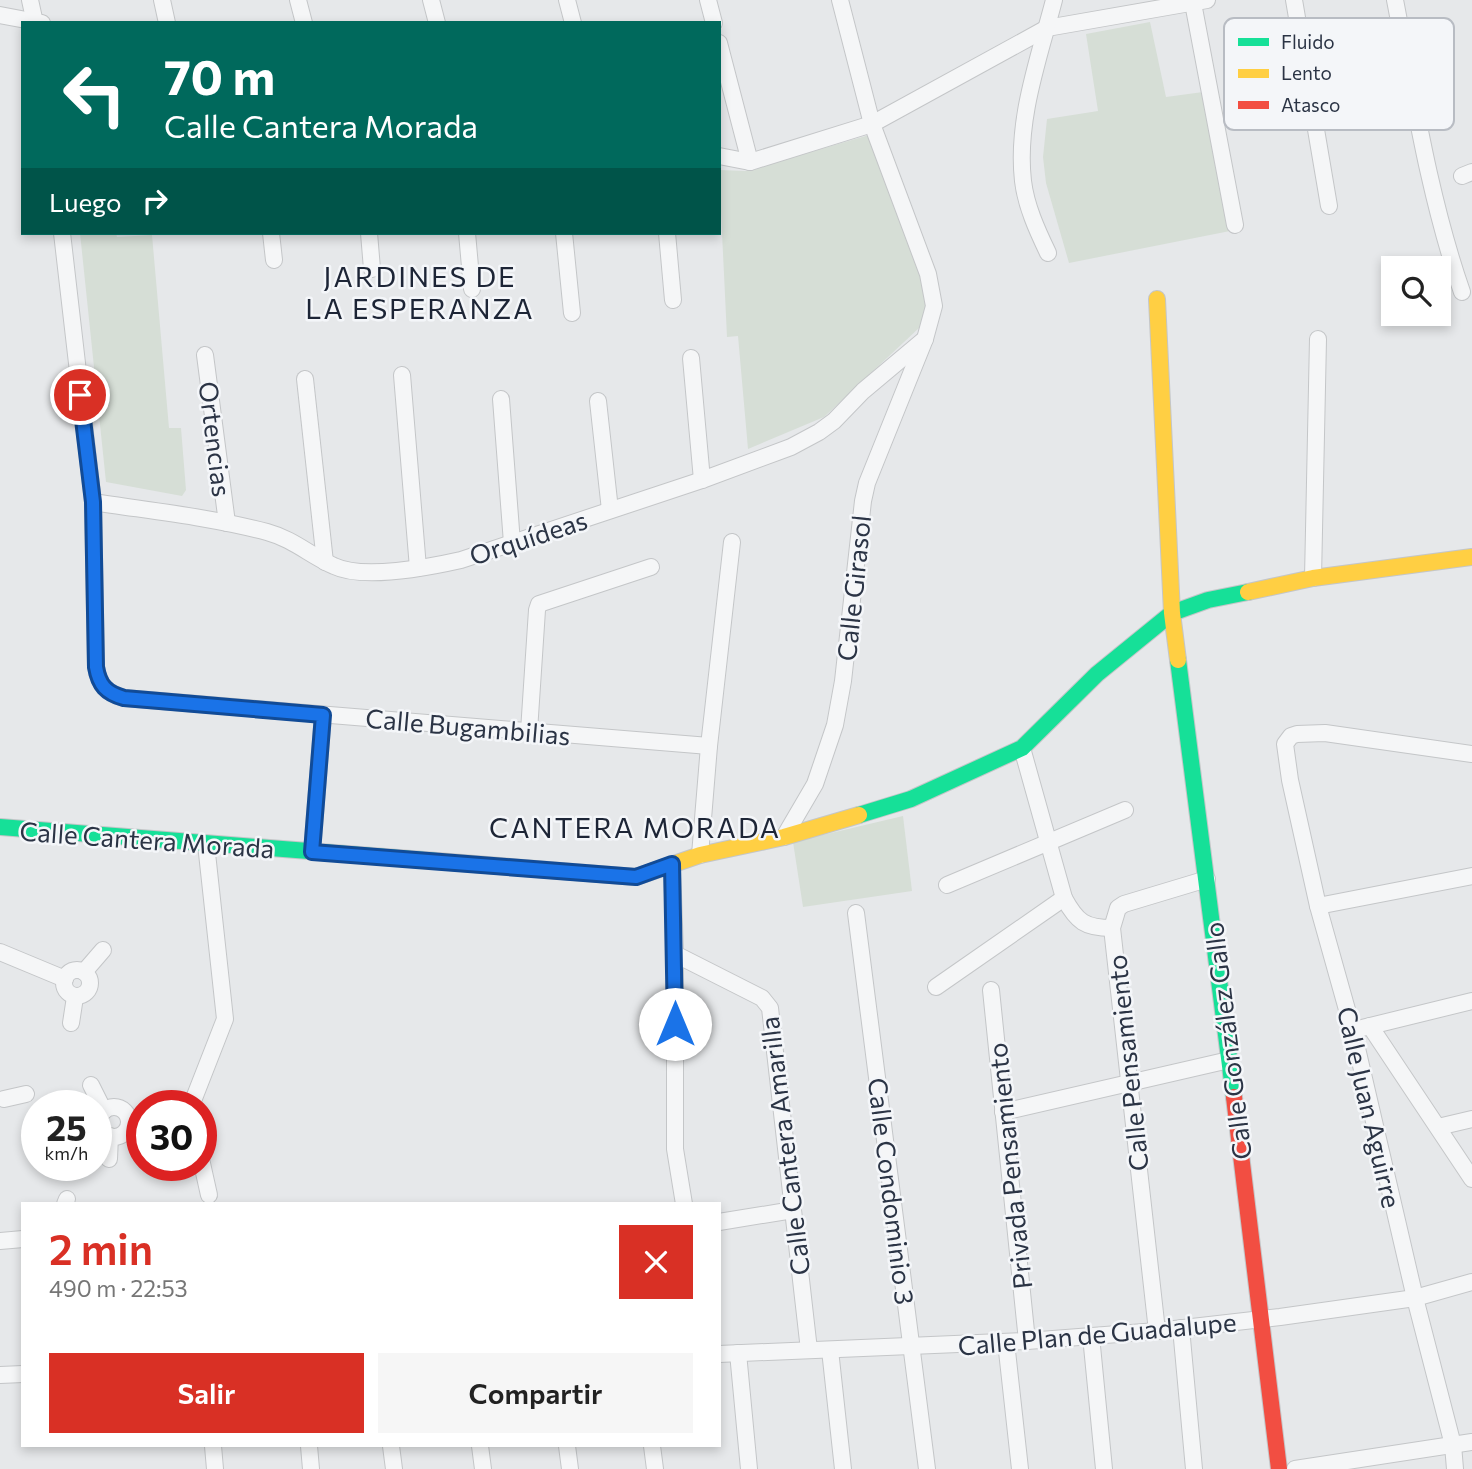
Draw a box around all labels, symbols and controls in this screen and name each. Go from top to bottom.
legend [1224,18,1454,130]
text: Fluido [1281,30,1335,53]
text: 70 m [164,45,275,105]
icon: left [49,49,140,140]
text: Lento [1281,61,1332,84]
text: Atasco [1281,93,1340,116]
text: Calle Cantera Morada [164,105,478,145]
icon: right [136,182,174,220]
text: Luego [49,186,122,217]
map controls [1381,256,1451,326]
button: search [1381,256,1451,326]
district label: JARDINES DE LA ESPERANZA [305,259,535,325]
pin [50,365,110,425]
icon: arrive [61,376,99,414]
street label: Ortencias [194,380,238,498]
street label: Orquídeas [465,503,591,571]
street label: Calle Girasol [830,513,876,663]
street label: Calle Bugambilias [364,702,572,750]
district label: CANTERA MORADA [489,810,781,844]
street label: Calle Cantera Morada [19,815,275,863]
street label: Calle González Gallo [1197,921,1257,1161]
street label: Calle Pensamiento [1100,953,1154,1173]
position arrow [638,987,712,1061]
street label: Calle Juan Aguirre [1332,1003,1408,1211]
street label: Calle Cantera Amarilla [753,1015,815,1277]
street label: Privada Pensamiento [981,1041,1037,1291]
street label: Calle Condominio 3 [863,1076,921,1306]
speed limit sign: 30 [126,1090,217,1181]
text: 25 [46,1105,87,1148]
text: km/h [45,1142,88,1164]
text: 2 min [49,1222,153,1274]
button: close [619,1225,693,1299]
text: 490 m · 22:53 [49,1274,188,1302]
street label: Calle Plan de Guadalupe [956,1305,1238,1361]
button: Salir [49,1353,364,1433]
button: Compartir [378,1353,693,1433]

